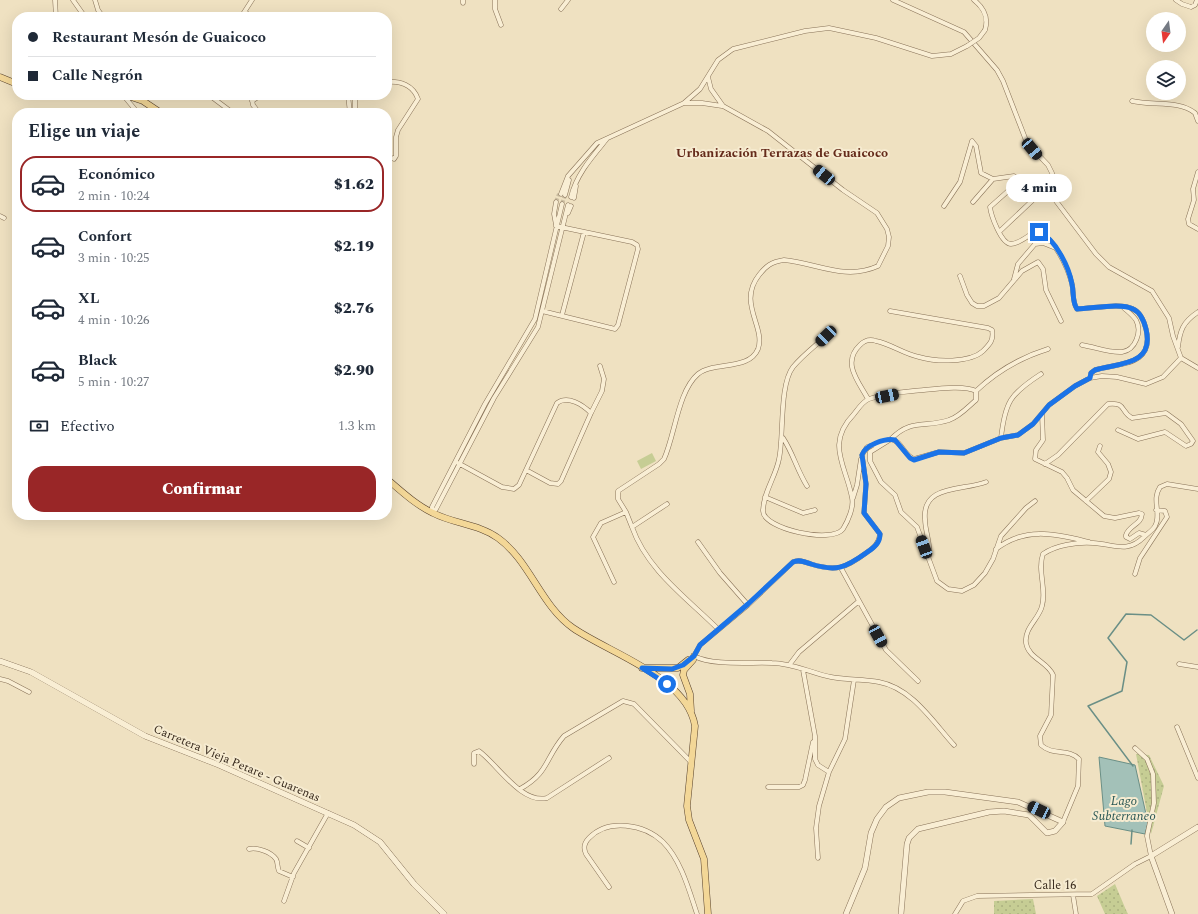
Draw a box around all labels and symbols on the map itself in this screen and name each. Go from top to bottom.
north arrow [1146,12,1186,52]
car [1020,136,1044,162]
district label: Urbanización Terrazas de Guaicoco [676,143,888,163]
car [811,163,837,187]
callout: 4 min [1006,174,1072,202]
route end [1030,223,1048,241]
car [813,323,839,349]
car [874,388,900,404]
car [914,534,934,560]
car [867,623,889,649]
route start [658,675,676,693]
street label: Carretera Vieja Petare - Guarenas [150,720,323,807]
water label: Lago Subterraneo [1092,791,1156,826]
car [1026,799,1052,821]
street label: Calle 16 [1034,876,1076,895]

